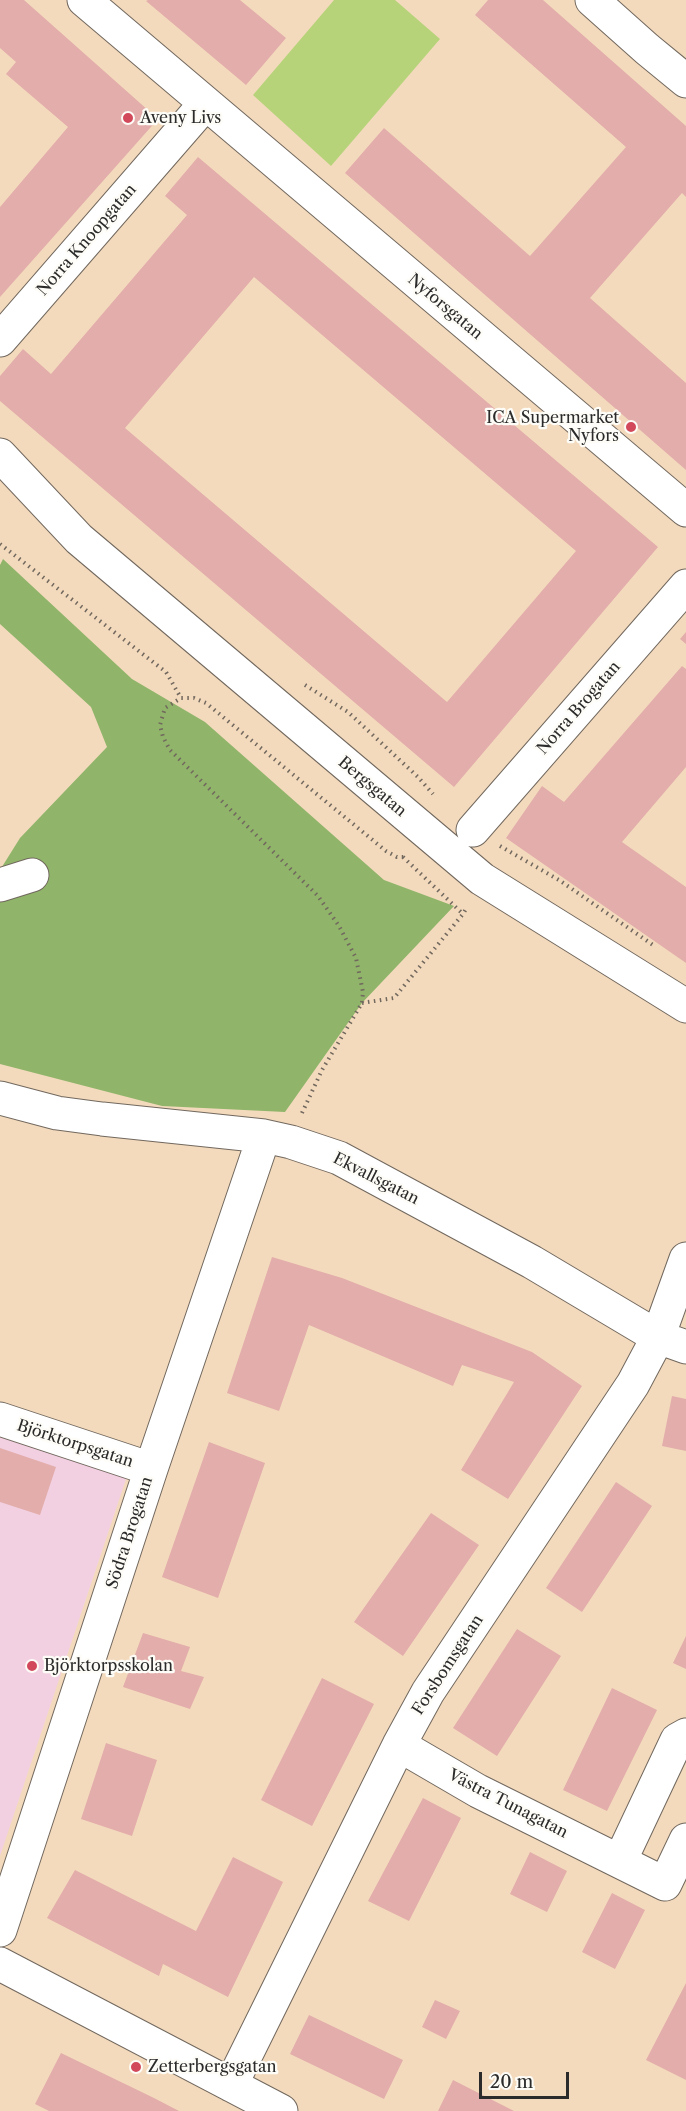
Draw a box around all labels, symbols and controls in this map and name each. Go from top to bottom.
place label: Aveny Livs [140,108,221,128]
marker: Aveny Livs [121,111,135,125]
street label: Norra Knoopgatan [33,180,141,300]
street label: Nyforsgatan [404,270,486,344]
place label: ICA Supermarket Nyfors [486,408,619,446]
marker: ICA Supermarket Nyfors [624,420,638,434]
street label: Norra Brogatan [533,658,625,758]
street label: Bergsgatan [334,753,410,821]
street label: Ekvallsgatan [330,1149,422,1209]
street label: Björktorpsgatan [14,1416,136,1472]
street label: Södra Brogatan [103,1474,157,1592]
street label: Forsbomsgatan [408,1611,488,1719]
place label: Björktorpsskolan [44,1656,173,1676]
marker: Björktorpsskolan [25,1659,39,1673]
street label: Västra Tunagatan [445,1766,571,1842]
place label: Zetterbergsgatan [148,2057,276,2077]
marker: Zetterbergsgatan [129,2060,143,2074]
scale bar [482,2060,572,2098]
text: 20 m [490,2071,533,2093]

